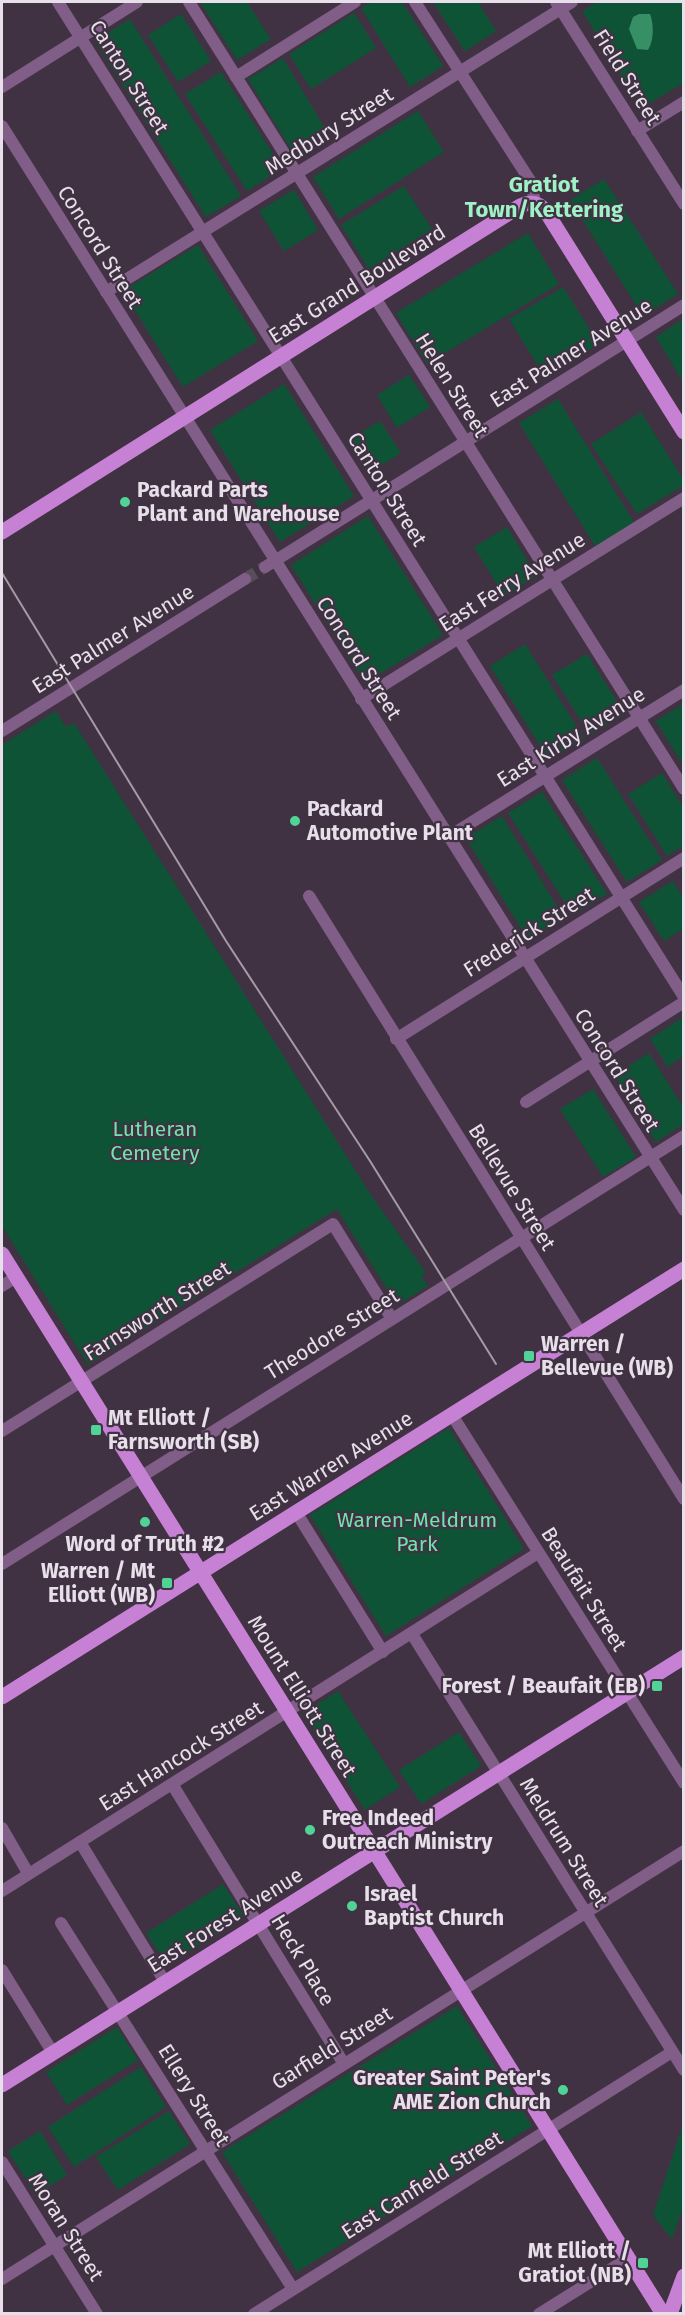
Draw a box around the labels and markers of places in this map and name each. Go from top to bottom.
place label: Packard Parts Plant and Warehouse [137,477,340,527]
marker: Packard Parts Plant and Warehouse [118,495,132,509]
place label: Packard Automotive Plant [306,796,474,846]
marker: Packard Automotive Plant [288,814,302,828]
place label: Warren / Bellevue (WB) [541,1331,673,1381]
marker: Warren / Bellevue (WB) [522,1349,536,1363]
place label: Mt Elliott / Farnsworth (SB) [108,1405,259,1455]
marker: Mt Elliott / Farnsworth (SB) [89,1423,103,1437]
marker: Word of Truth #2 [138,1515,152,1529]
place label: Word of Truth #2 [66,1531,225,1557]
place label: Warren / Mt Elliott (WB) [41,1558,156,1608]
marker: Warren / Mt Elliott (WB) [160,1576,174,1590]
place label: Forest / Beaufait (EB) [442,1673,645,1699]
marker: Forest / Beaufait (EB) [650,1679,664,1693]
place label: Free Indeed Outreach Ministry [322,1805,493,1855]
marker: Free Indeed Outreach Ministry [303,1823,317,1837]
place label: Israel Baptist Church [364,1881,504,1931]
marker: Israel Baptist Church [345,1899,359,1913]
place label: Greater Saint Peter's AME Zion Church [353,2065,551,2115]
marker: Greater Saint Peter's AME Zion Church [556,2083,570,2097]
place label: Mt Elliott / Gratiot (NB) [518,2238,631,2288]
marker: Mt Elliott / Gratiot (NB) [636,2256,650,2270]

